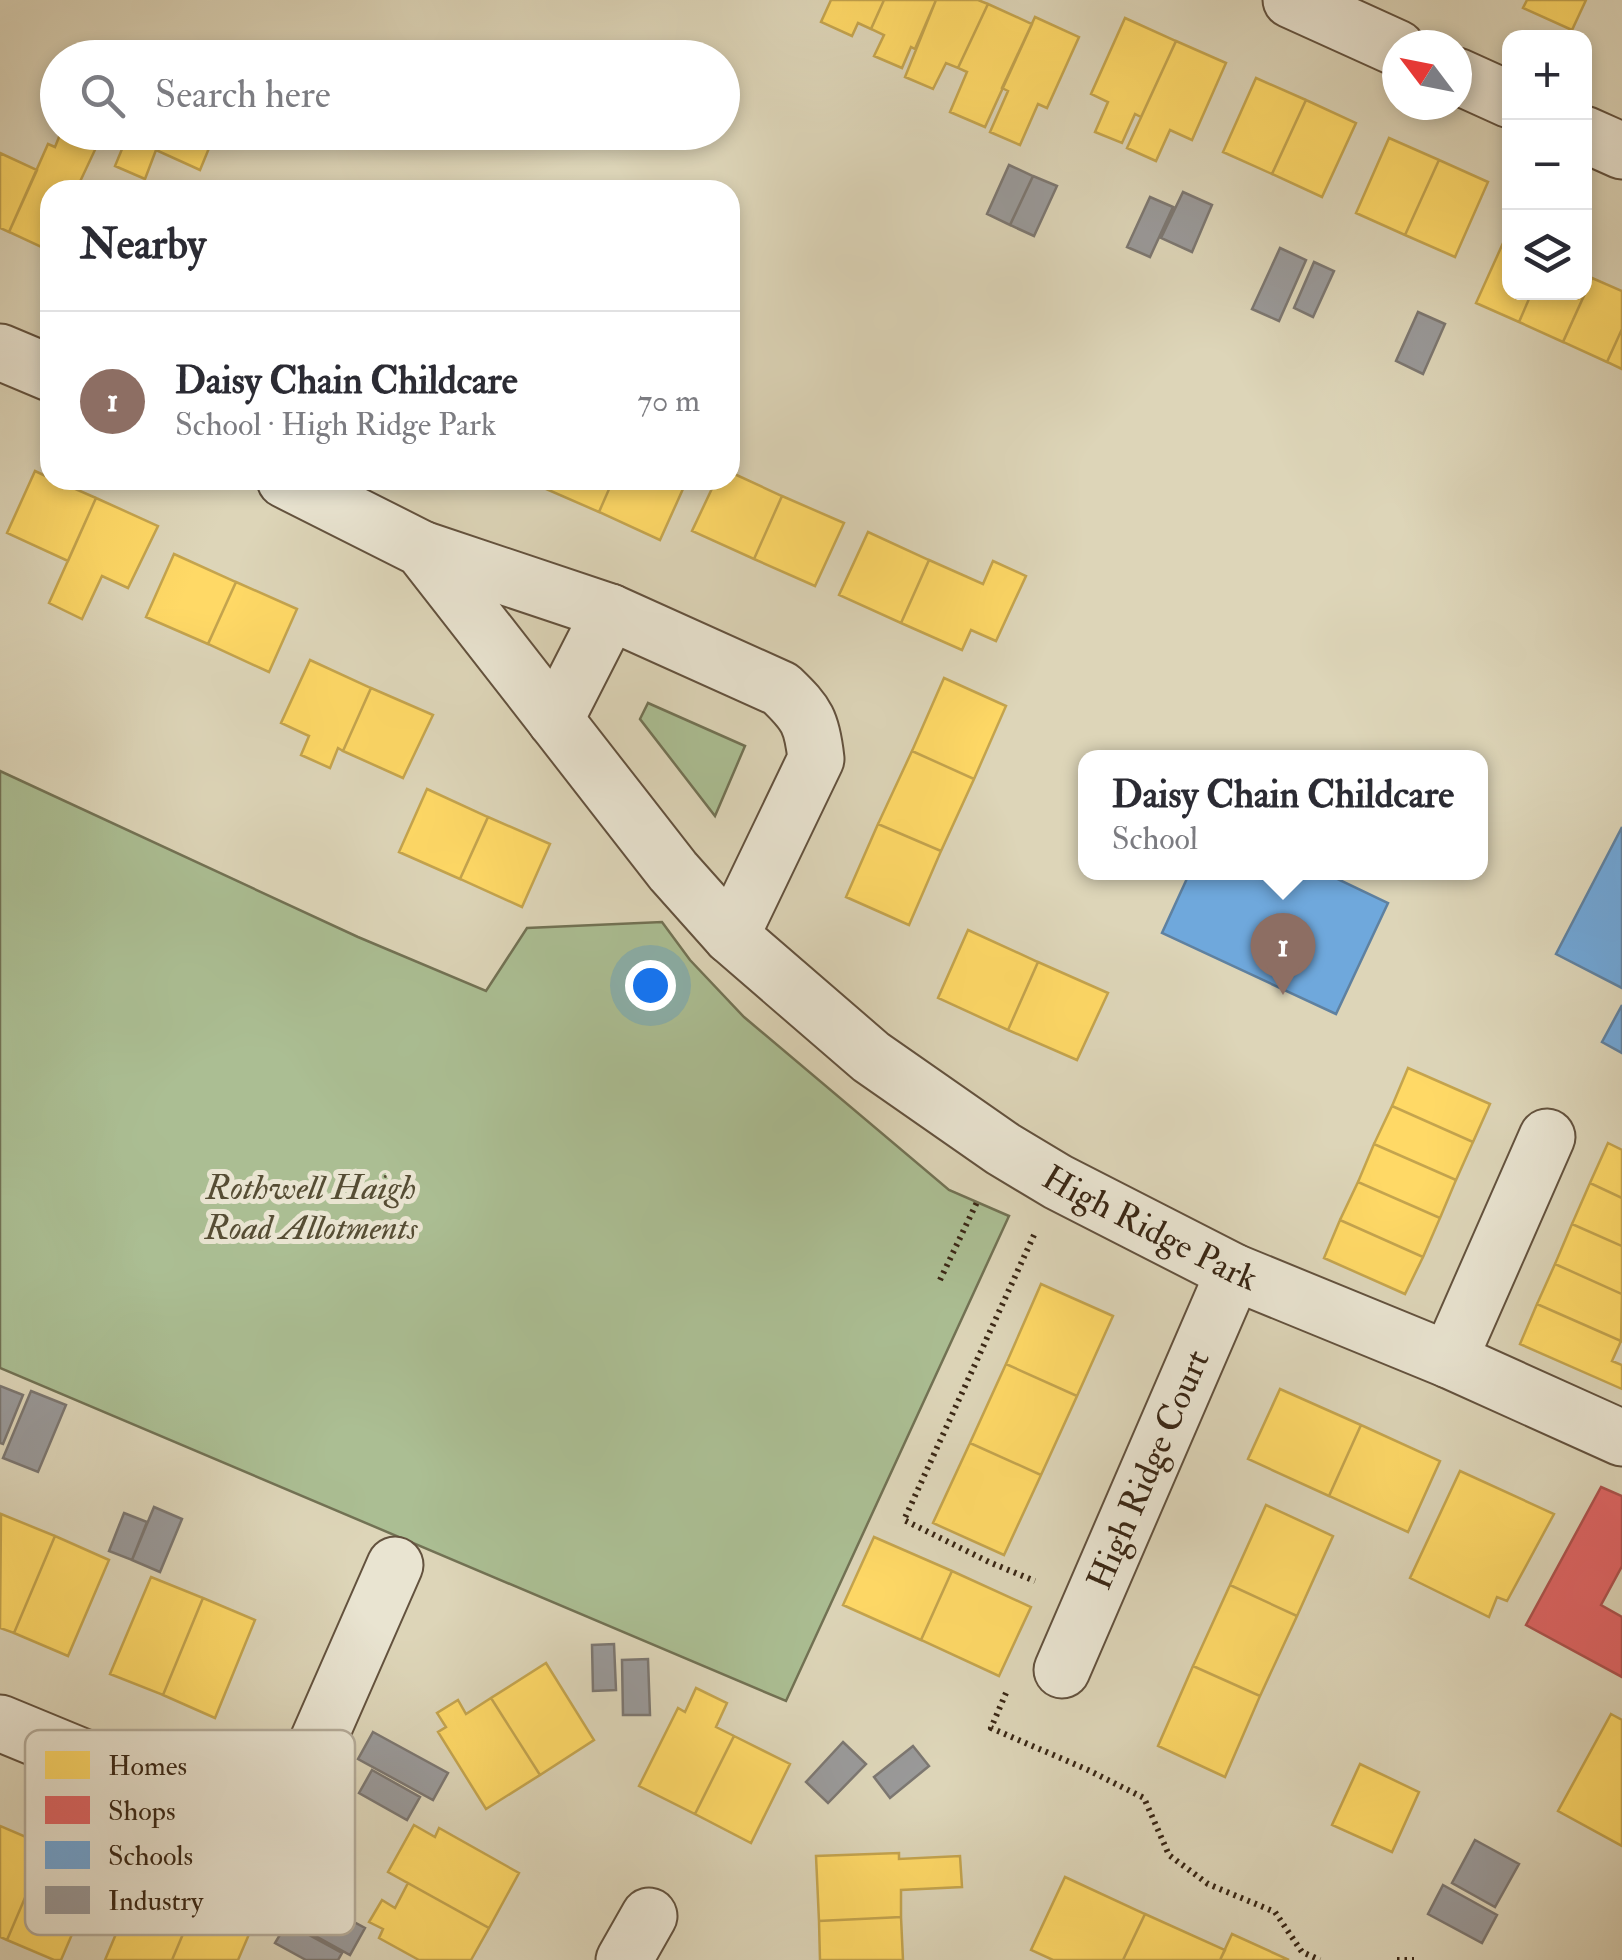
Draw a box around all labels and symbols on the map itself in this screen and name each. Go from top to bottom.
north arrow [1382,30,1472,120]
pin: 1 [1250,912,1316,995]
your location [625,960,676,1011]
street label: High Ridge Park [1034,1156,1264,1301]
park label: Rothwell Haigh Road Allotments [204,1166,419,1250]
street label: High Ridge Court [1077,1343,1220,1596]
legend [25,1730,355,1935]
text: Homes [108,1749,187,1784]
text: Shops [108,1794,175,1829]
text: Schools [108,1839,193,1874]
text: Industry [108,1884,204,1919]

